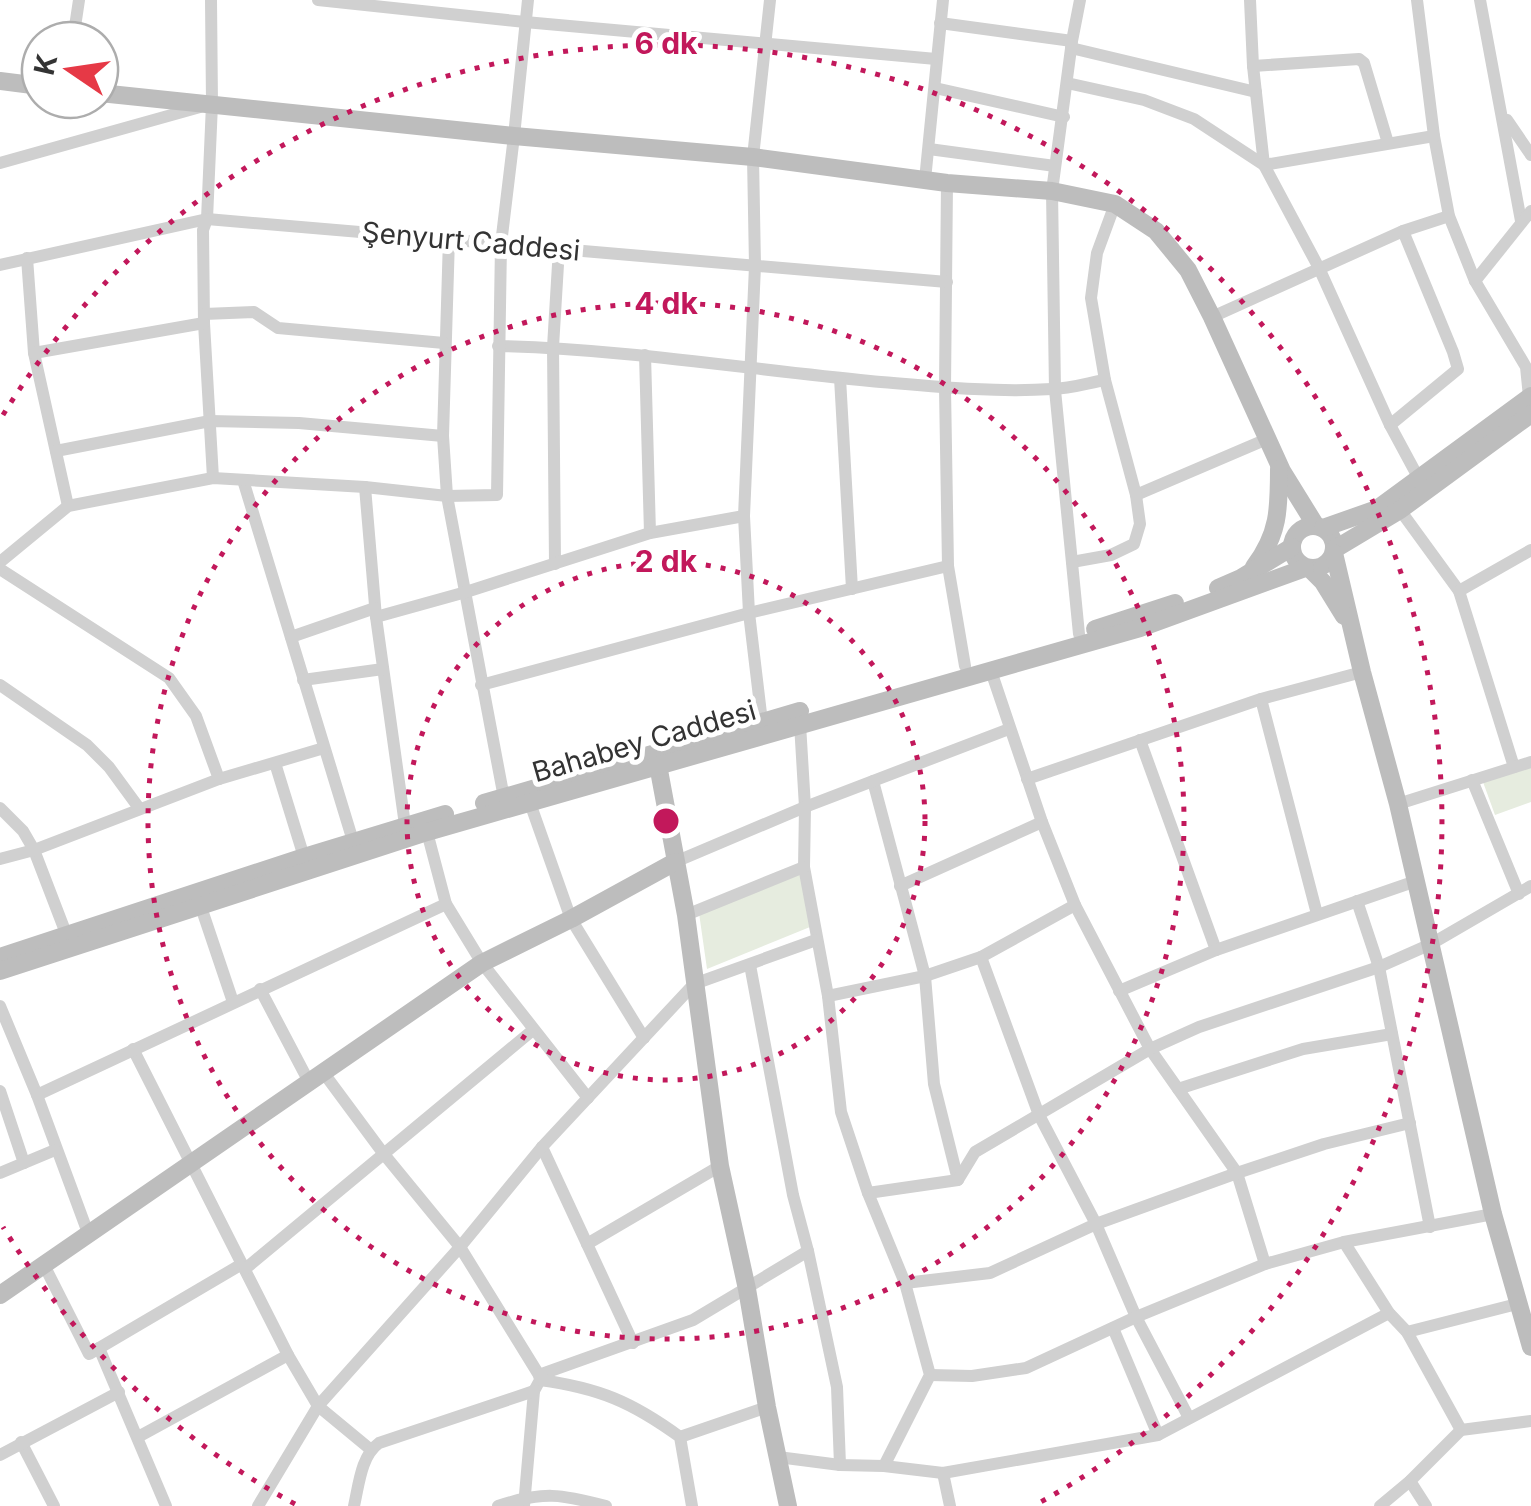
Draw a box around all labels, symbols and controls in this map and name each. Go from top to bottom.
north arrow [20,20,120,120]
text: 6 dk [635,25,698,61]
text: K [27,51,64,78]
street label: Şenyurt Caddesi [360,215,582,267]
text: 4 dk [634,285,698,321]
text: 2 dk [635,543,698,579]
street label: Bahabey Caddesi [528,693,760,789]
centre of rings [648,803,684,839]

